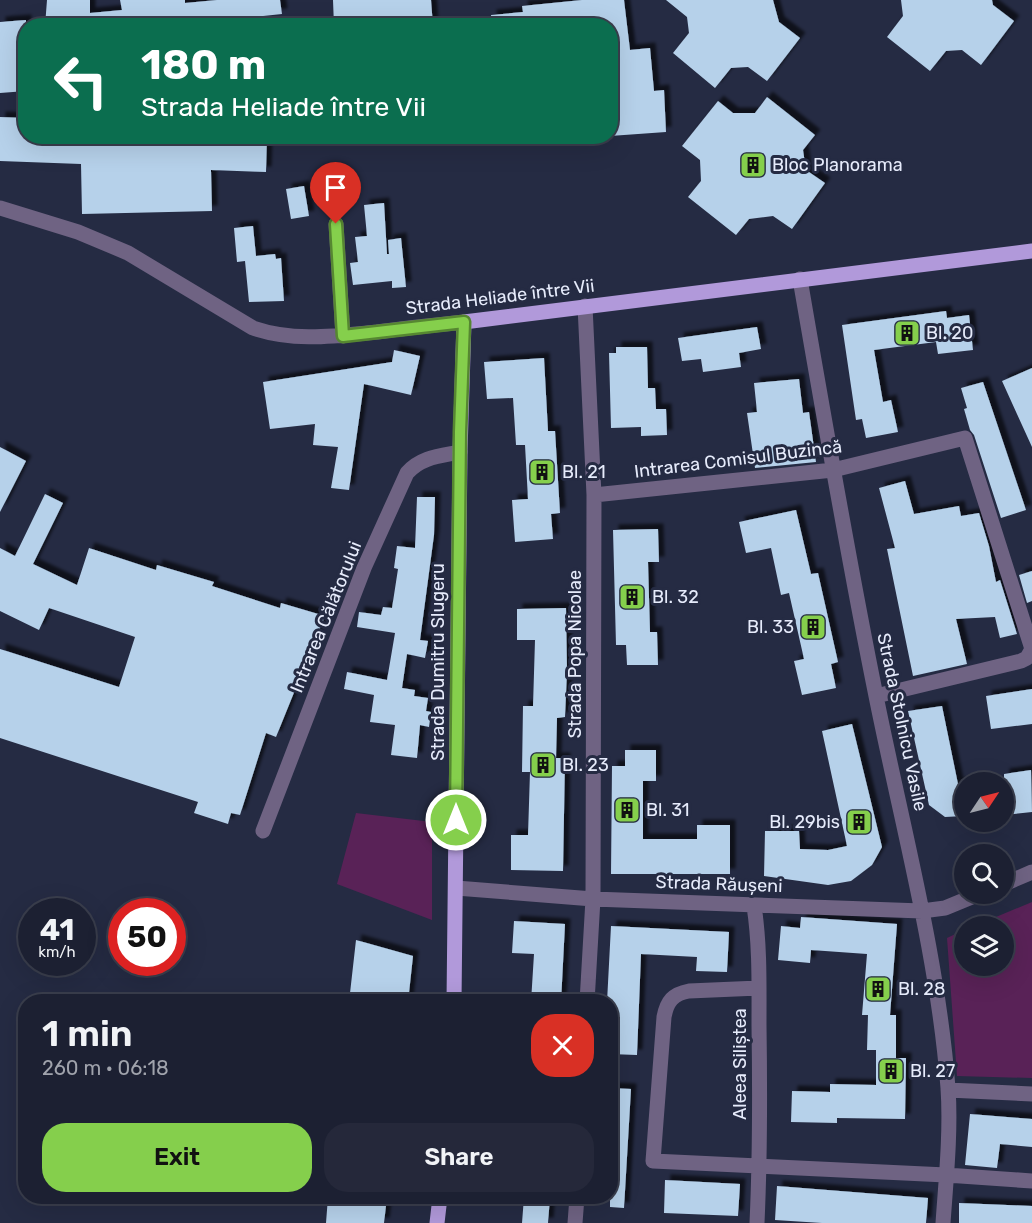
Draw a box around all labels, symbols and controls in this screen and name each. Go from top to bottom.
text: 180 m [141,40,266,90]
icon: left [42,42,120,120]
text: Strada Heliade între Vii [141,91,426,123]
building icon: Bloc Planorama [738,150,768,180]
place label: Bloc Planorama [772,154,903,176]
pin [310,162,361,224]
icon: arrive [319,171,352,204]
street label: Strada Heliade între Vii [404,275,596,319]
building icon: Bl. 20 [892,318,922,348]
place label: Bl. 20 [926,322,973,344]
street label: Intrarea Comisul Buzincă [633,435,843,483]
building icon: Bl. 21 [527,457,557,487]
place label: Bl. 21 [562,461,606,483]
street label: Intrarea Călătorului [286,538,366,696]
street label: Strada Dumitru Slugeru [427,563,449,761]
street label: Strada Popa Nicolae [564,570,586,738]
building icon: Bl. 32 [617,582,647,612]
place label: Bl. 32 [652,586,699,608]
building icon: Bl. 33 [798,612,828,642]
place label: Bl. 33 [747,616,794,638]
street label: Strada Stolnicu Vasile [872,631,932,813]
building icon: Bl. 23 [528,750,558,780]
place label: Bl. 23 [562,754,609,776]
north arrow [954,772,1014,832]
map controls [954,772,1014,976]
position arrow [424,788,488,852]
building icon: Bl. 31 [612,795,642,825]
place label: Bl. 31 [646,799,690,821]
building icon: Bl. 29bis [844,807,874,837]
place label: Bl. 29bis [769,811,840,833]
button: search [954,844,1014,904]
street label: Strada Răușeni [655,871,783,897]
speed limit sign: 50 [108,898,186,976]
text: 41 [40,912,74,948]
button: layers [954,916,1014,976]
text: km/h [38,943,76,961]
building icon: Bl. 28 [863,974,893,1004]
place label: Bl. 28 [898,978,945,1000]
street label: Aleea Siliștea [729,1008,751,1120]
text: 1 min [42,1012,133,1055]
button: close [531,1014,594,1077]
text: 260 m · 06:18 [42,1056,169,1080]
building icon: Bl. 27 [876,1056,906,1086]
place label: Bl. 27 [910,1060,955,1082]
button: Exit [42,1123,312,1192]
button: Share [324,1123,594,1192]

